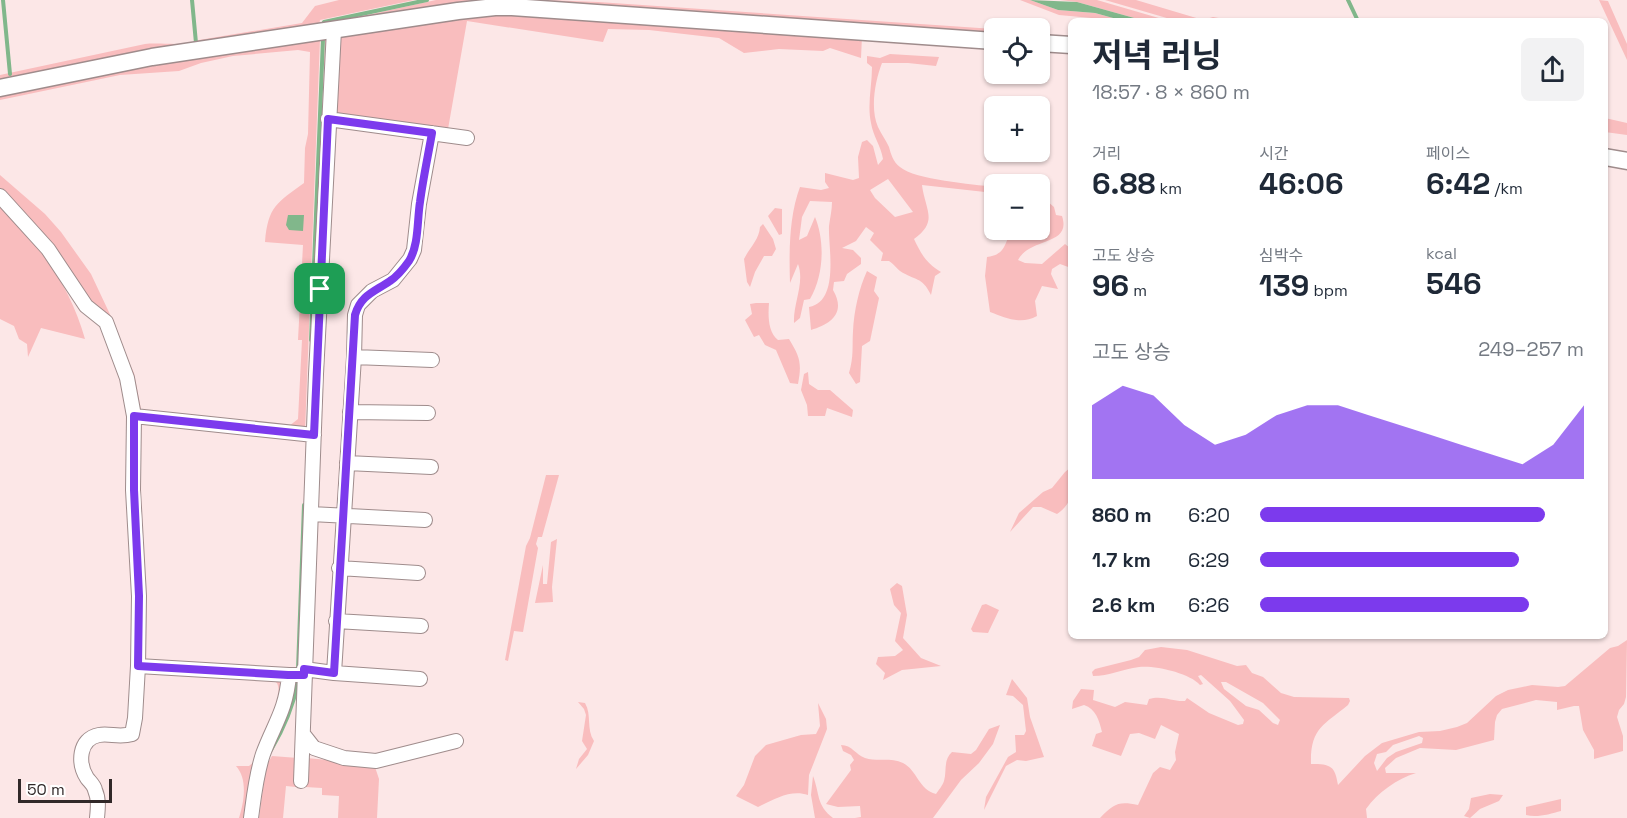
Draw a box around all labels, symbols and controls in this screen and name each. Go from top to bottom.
map controls [984,18,1050,240]
button: locate [984,18,1050,84]
text: 저녁 러닝 [1092,35,1222,77]
button: share [1521,38,1584,101]
text: 18:57 · 8 × 860 m [1092,79,1250,105]
button: + [984,96,1050,162]
text: 거리 [1092,143,1121,164]
text: 시간 [1259,143,1288,164]
text: 페이스 [1426,143,1470,164]
text: 6.88 [1092,164,1155,203]
text: 46:06 [1259,164,1344,203]
text: 6:42 [1426,164,1490,203]
button: − [984,174,1050,240]
text: km [1155,178,1182,199]
text: /km [1490,178,1523,199]
text: kcal [1426,243,1457,264]
text: 고도 상승 [1092,245,1155,266]
text: 심박수 [1259,245,1303,266]
pin [294,263,345,314]
text: 546 [1426,264,1482,303]
text: 96 [1092,266,1129,305]
text: 139 [1259,266,1309,305]
icon: arrive [303,272,336,305]
text: m [1129,280,1147,301]
text: bpm [1309,280,1348,301]
text: 249–257 m [1478,336,1584,362]
text: 고도 상승 [1092,339,1171,365]
text: 860 m [1092,502,1151,528]
text: 6:20 [1188,502,1230,528]
text: 1.7 km [1092,547,1151,573]
text: 6:29 [1188,547,1230,573]
text: 2.6 km [1092,592,1155,618]
text: 6:26 [1188,592,1230,618]
scale bar [18,776,112,804]
text: 50 m [27,779,65,800]

